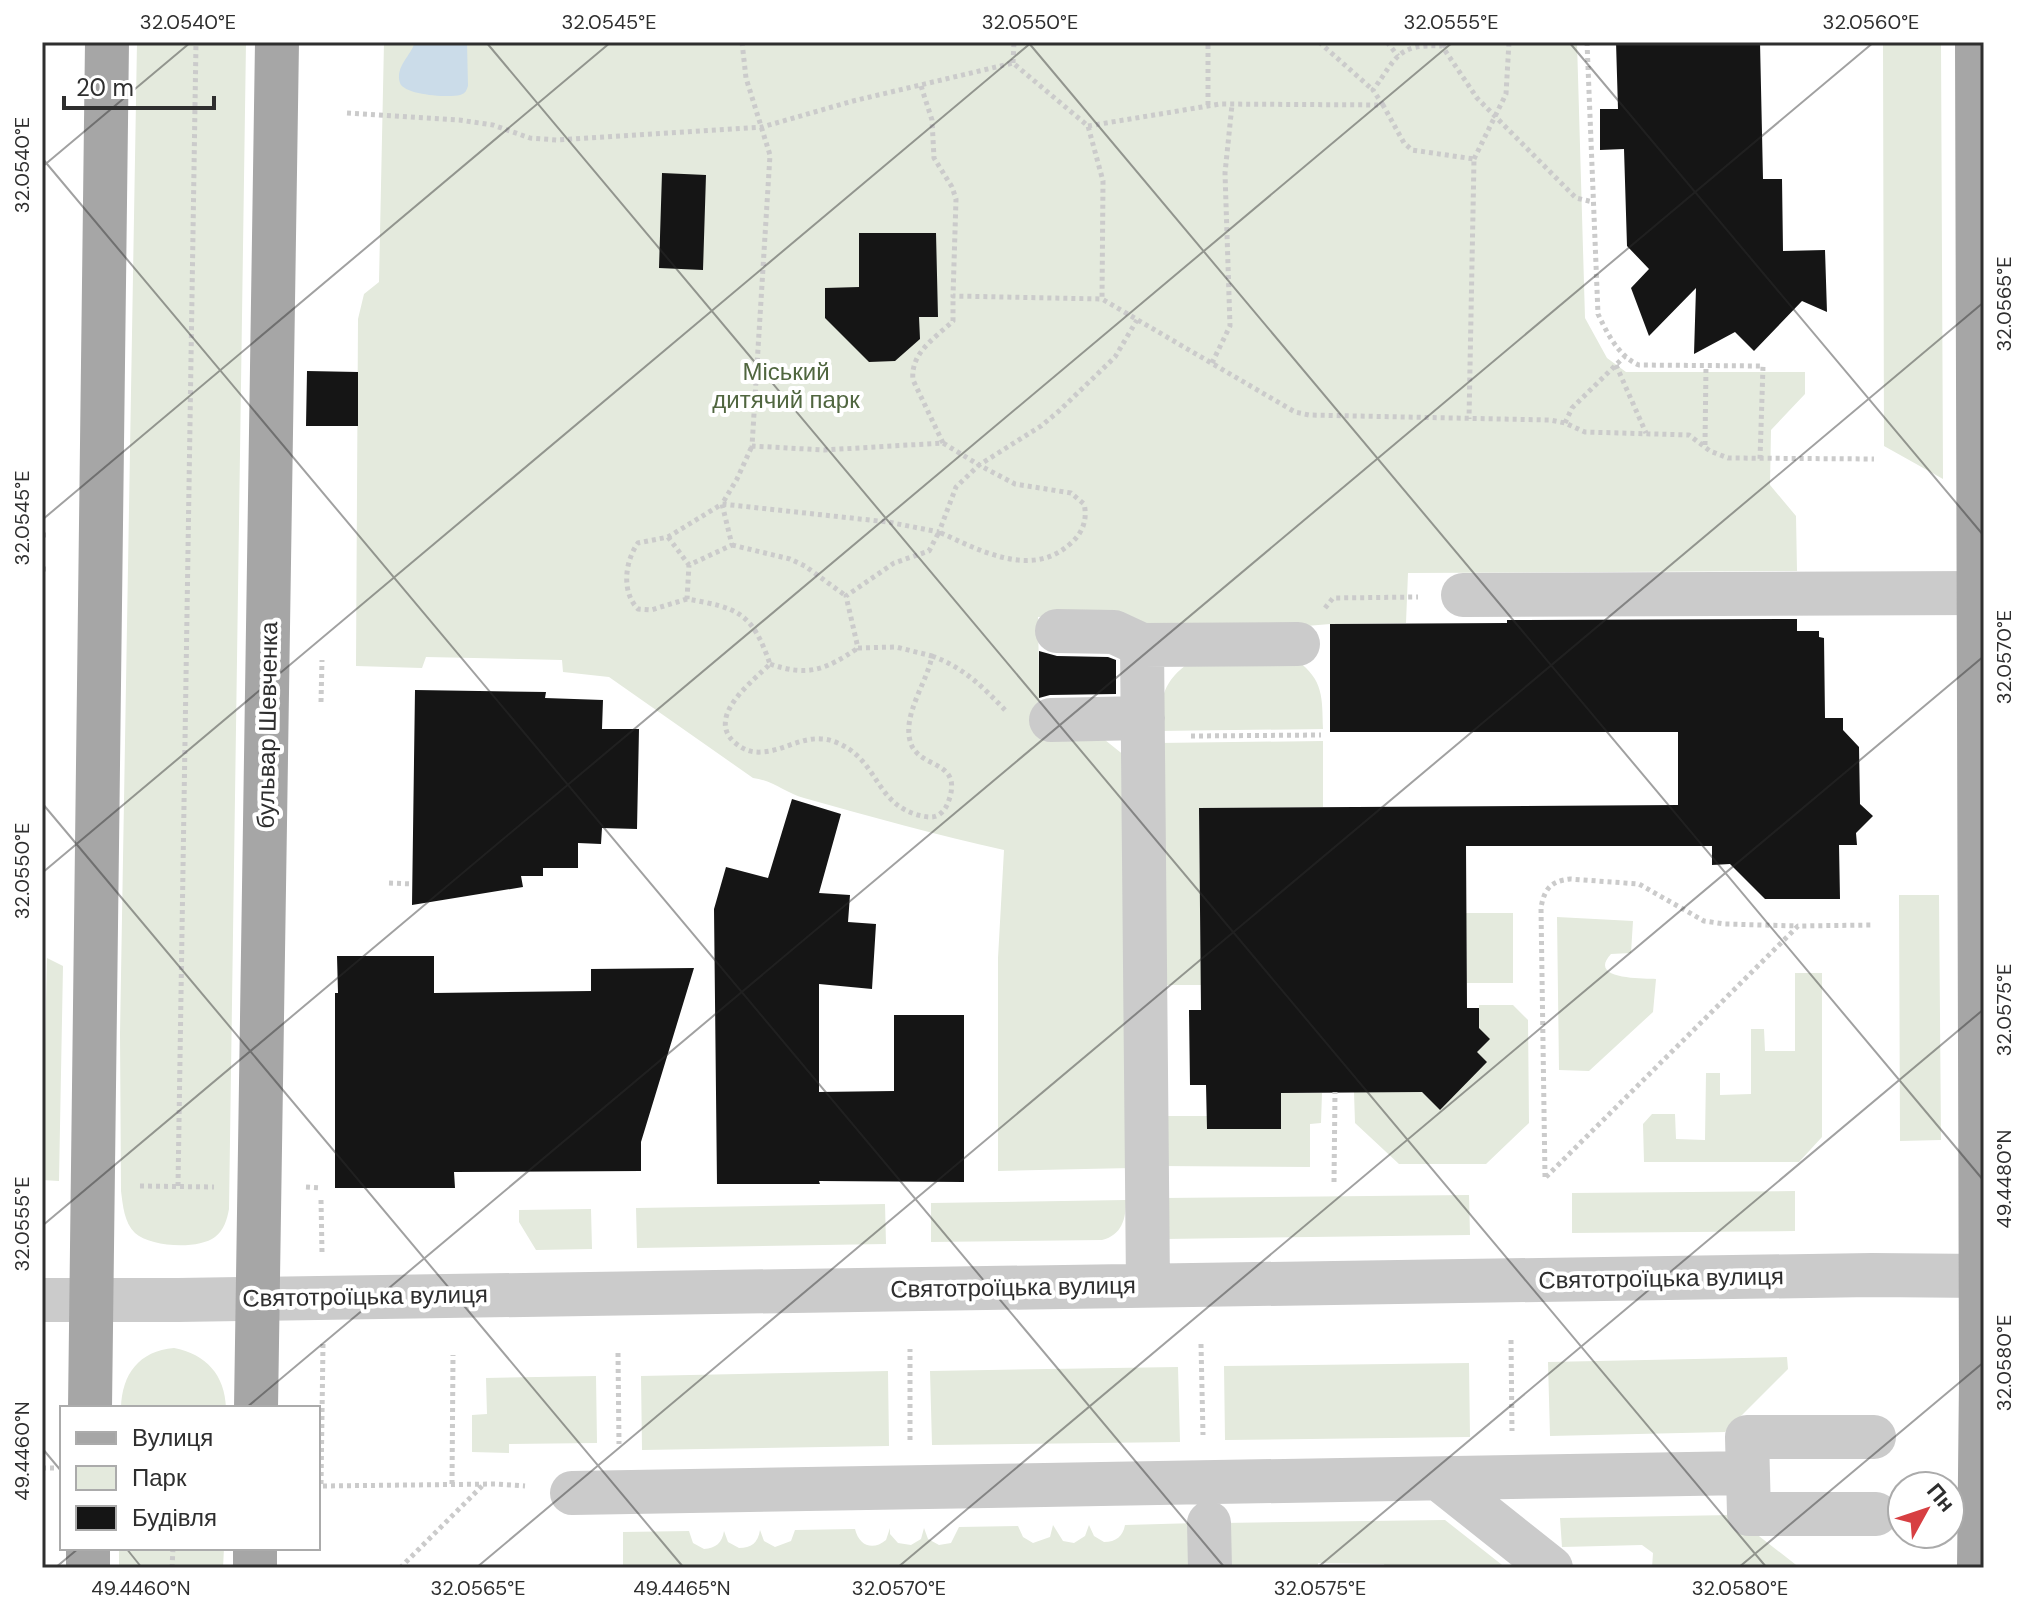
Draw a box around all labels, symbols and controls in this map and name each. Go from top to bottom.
text: 32.0540°E [140,9,236,35]
text: 32.0545°E [562,9,656,35]
text: 32.0550°E [982,9,1078,35]
text: 32.0555°E [1404,9,1498,35]
text: 32.0560°E [1823,9,1919,35]
scale bar [64,60,214,110]
text: 20 m [76,72,134,103]
text: 32.0540°E [9,117,35,213]
text: 32.0565°E [1991,257,2017,351]
park label: Міський дитячий парк [712,356,860,415]
text: 32.0545°E [9,471,35,565]
text: 32.0570°E [1991,610,2017,704]
street label: бульвар Шевченка [250,620,284,829]
text: 32.0550°E [9,823,35,919]
text: 32.0575°E [1991,964,2017,1056]
text: 49.4480°N [1991,1130,2017,1228]
text: 32.0555°E [9,1177,35,1271]
street label: Святотроїцька вулиця [1538,1260,1784,1296]
street label: Святотроїцька вулиця [890,1269,1136,1305]
street label: Святотроїцька вулиця [242,1278,488,1314]
text: 32.0580°E [1991,1315,2017,1411]
text: 49.4460°N [9,1401,35,1501]
legend [60,1406,320,1550]
text: Вулиця [132,1422,213,1453]
text: Парк [132,1462,187,1493]
north arrow [1886,1470,1966,1550]
text: Пн [1920,1477,1961,1518]
text: Будівля [132,1502,217,1533]
text: 49.4460°N [91,1575,191,1601]
text: 32.0565°E [431,1575,525,1601]
text: 49.4465°N [633,1575,731,1601]
text: 32.0570°E [852,1575,946,1601]
text: 32.0575°E [1274,1575,1366,1601]
text: 32.0580°E [1692,1575,1788,1601]

